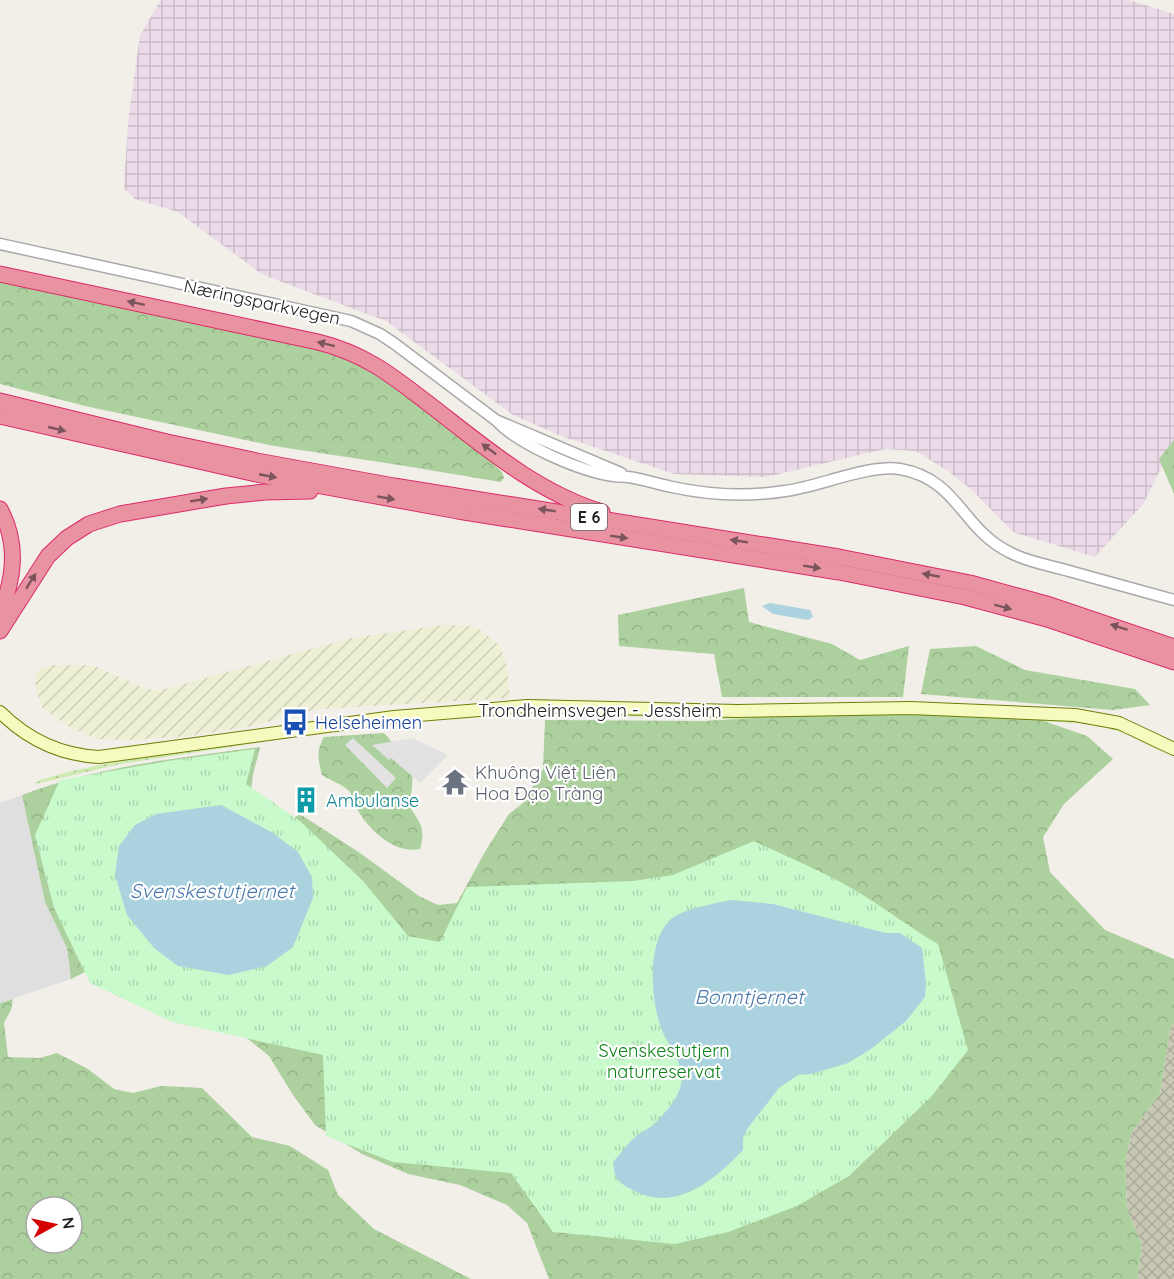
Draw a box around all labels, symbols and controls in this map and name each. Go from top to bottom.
street label: Næringsparkvegen [182,274,342,330]
one-way arrow [126,298,145,307]
one-way arrow [317,339,335,348]
one-way arrow [48,425,66,435]
one-way arrow [481,444,496,456]
one-way arrow [258,472,277,481]
one-way arrow [377,494,396,503]
one-way arrow [189,496,208,505]
road number: E 6 [571,504,607,530]
one-way arrow [537,506,556,515]
one-way arrow [610,532,629,541]
one-way arrow [730,537,749,546]
one-way arrow [803,563,822,572]
one-way arrow [921,570,940,579]
one-way arrow [25,573,36,589]
one-way arrow [994,603,1012,612]
one-way arrow [1110,622,1128,632]
street label: Trondheimsvegen - Jessheim [478,699,722,722]
bus stop icon: Helseheimen [280,707,310,737]
place label: Helseheimen [315,711,422,734]
place label: Khuông Việt Liên Hoa Đạo Tràng [475,761,616,805]
temple icon: Khuông Việt Liên Hoa Đạo Tràng [440,767,470,797]
building icon: Ambulanse [291,785,321,815]
place label: Ambulanse [326,789,419,812]
water label: Svenskestutjernet [130,878,296,903]
water label: Bonntjernet [694,984,806,1009]
park label: Svenskestutjern naturreservat [598,1039,730,1083]
north arrow [24,1195,84,1255]
text: N [58,1216,80,1230]

